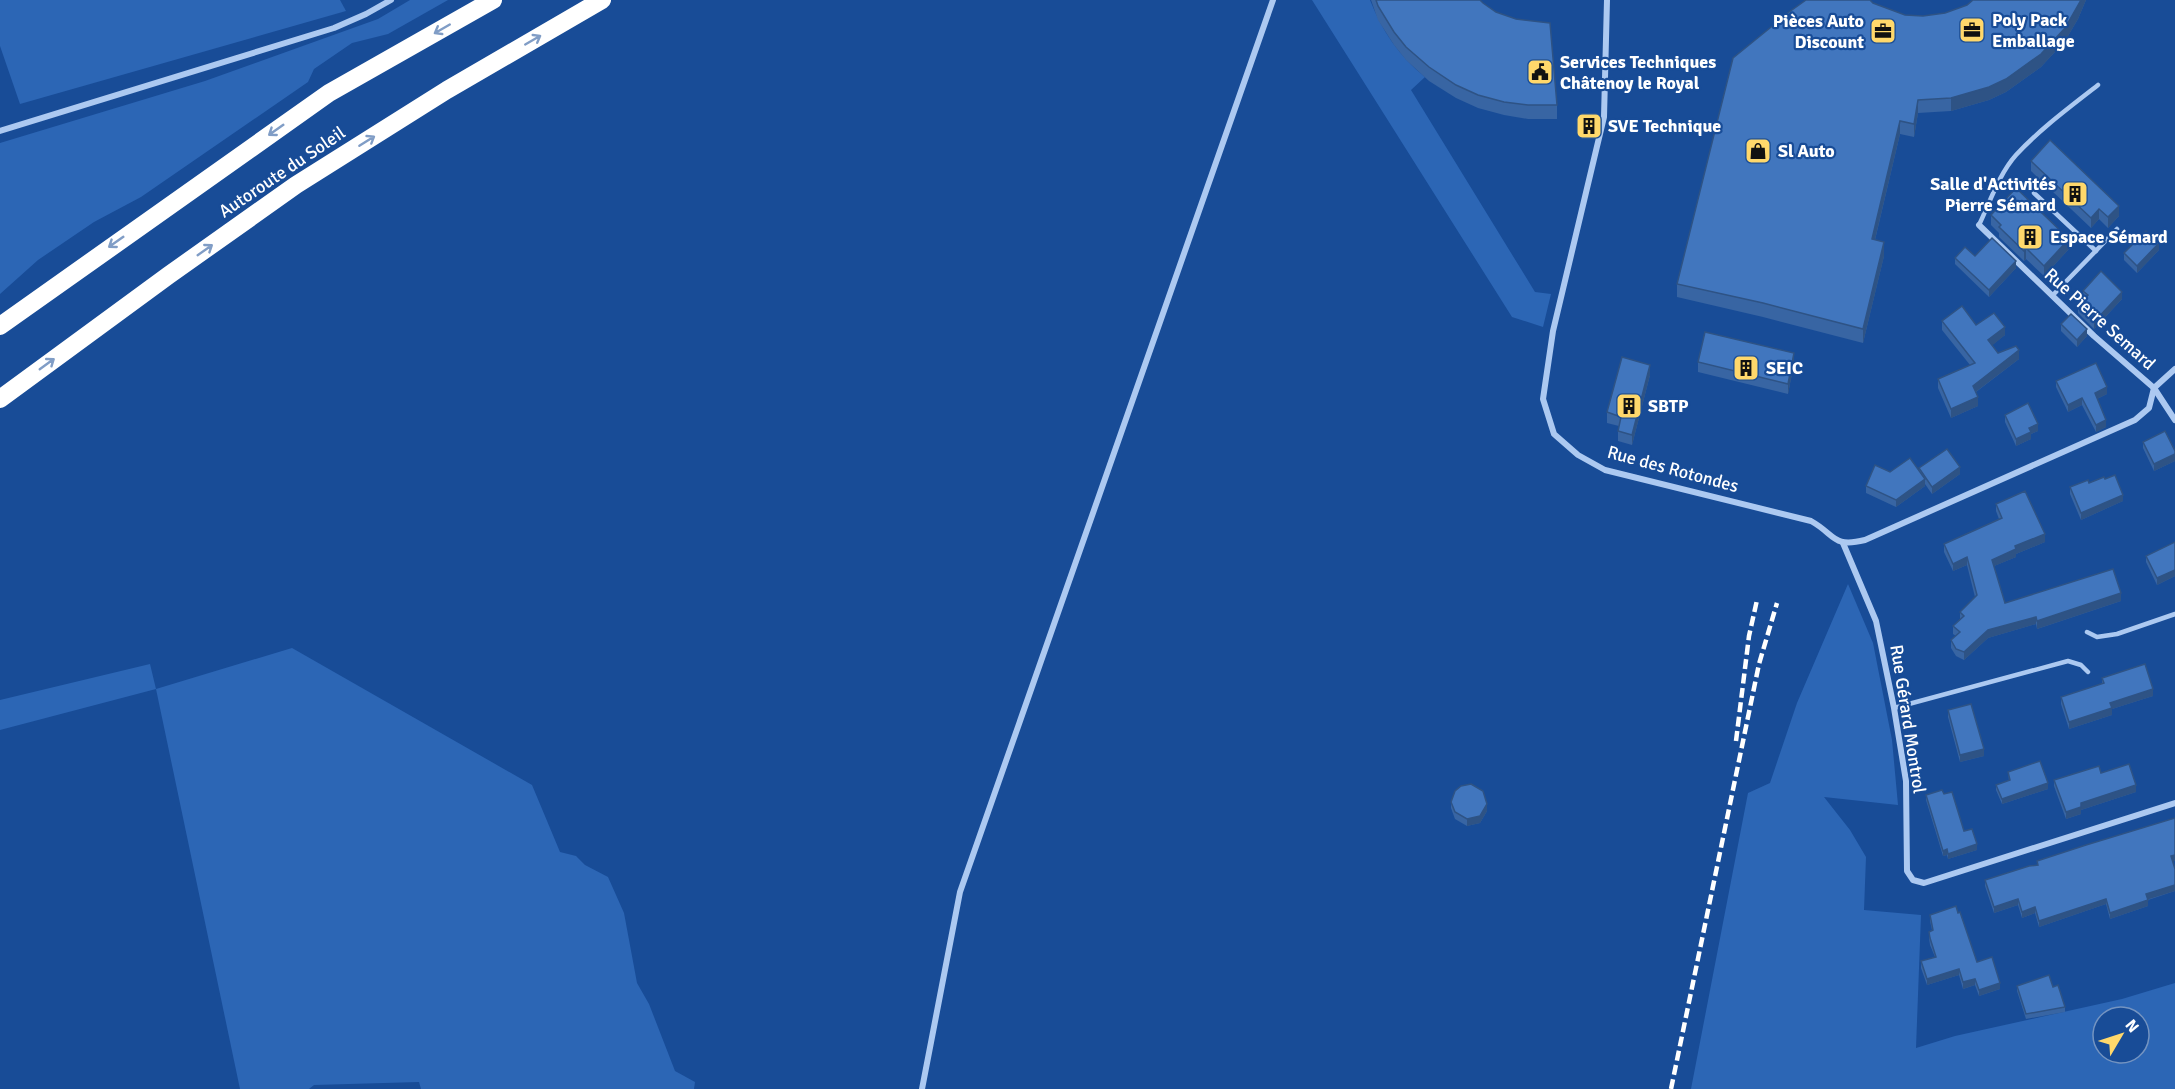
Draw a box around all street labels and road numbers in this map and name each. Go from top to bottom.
street label: Autoroute du Soleil [215,122,349,222]
street label: Rue Pierre Semard [2040,263,2160,375]
street label: Rue des Rotondes [1605,441,1741,497]
street label: Rue Gérard Montrol [1885,643,1931,795]

